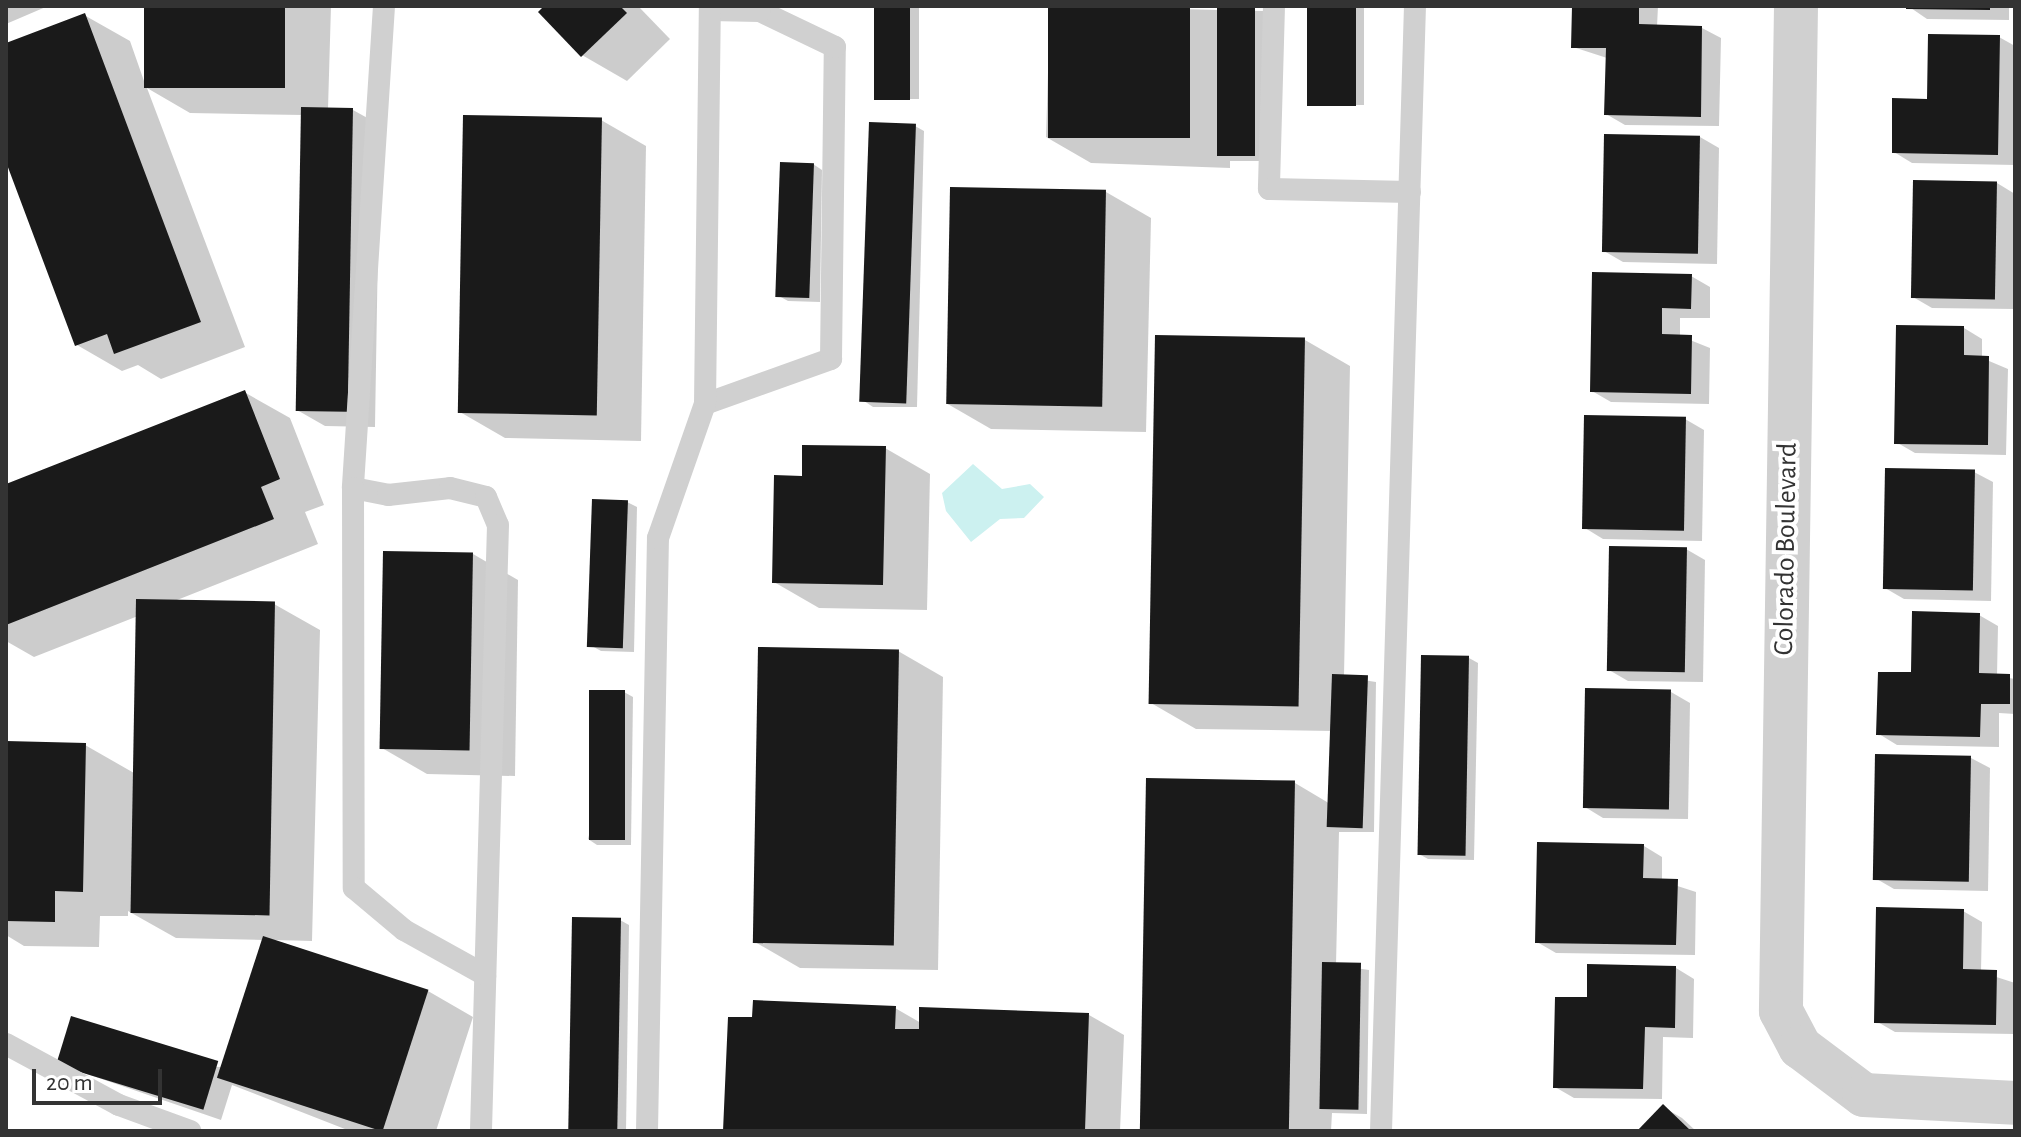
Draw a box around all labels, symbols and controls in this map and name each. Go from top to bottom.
street label: Colorado Boulevard [1767,442,1805,656]
scale bar [36,1053,166,1103]
text: 20 m [46,1071,93,1095]

